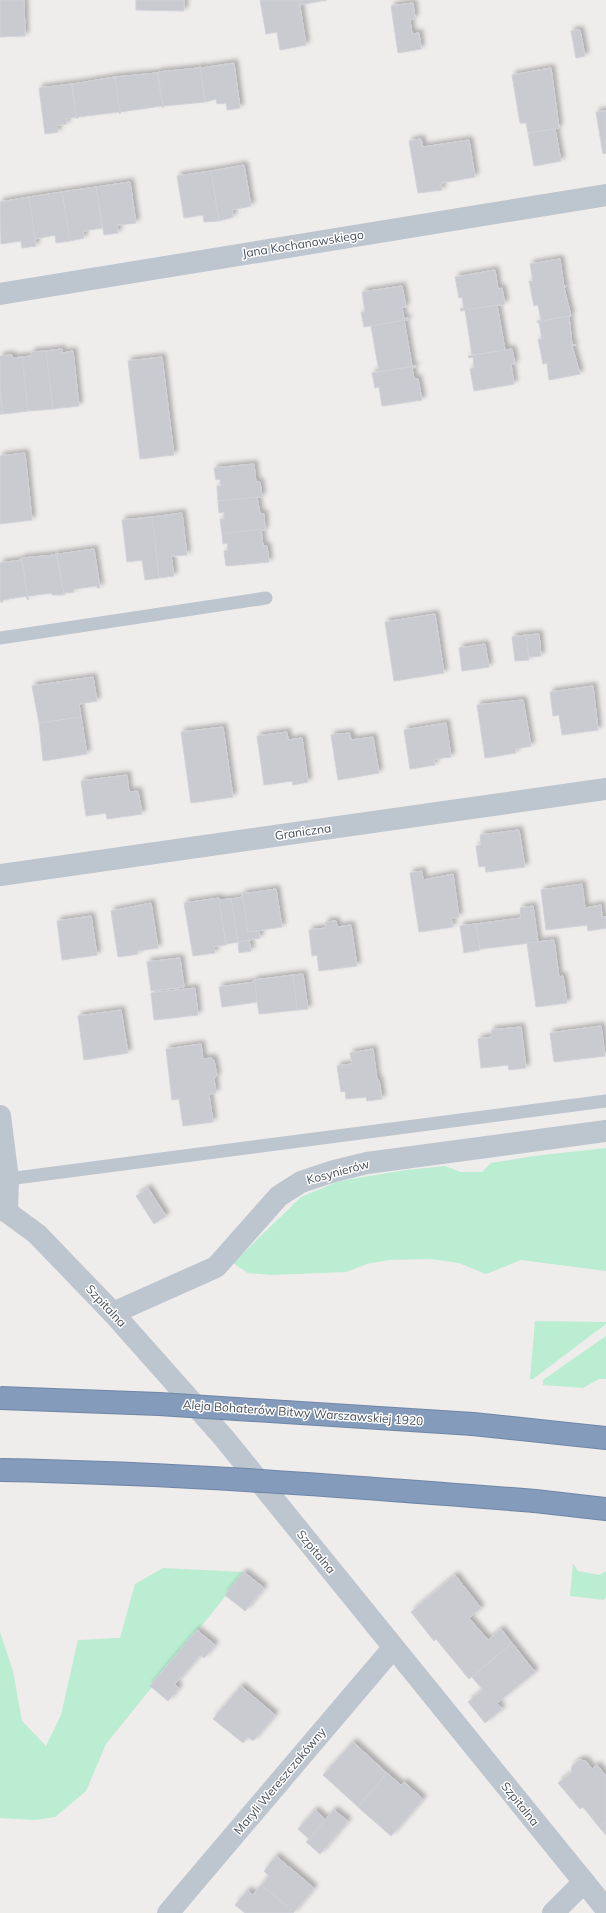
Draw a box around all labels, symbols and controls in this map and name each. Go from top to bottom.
street label: Jana Kochanowskiego [241,226,365,261]
street label: Graniczna [274,820,332,843]
street label: Kosynierów [305,1156,371,1187]
street label: Szpitalna [83,1281,130,1330]
street label: Aleja Bohaterów Bitwy Warszawskiej 1920 [182,1397,424,1428]
street label: Szpitalna [294,1527,339,1577]
street label: Maryli Wereszczakówny [230,1724,329,1837]
street label: Szpitalna [498,1779,543,1829]

